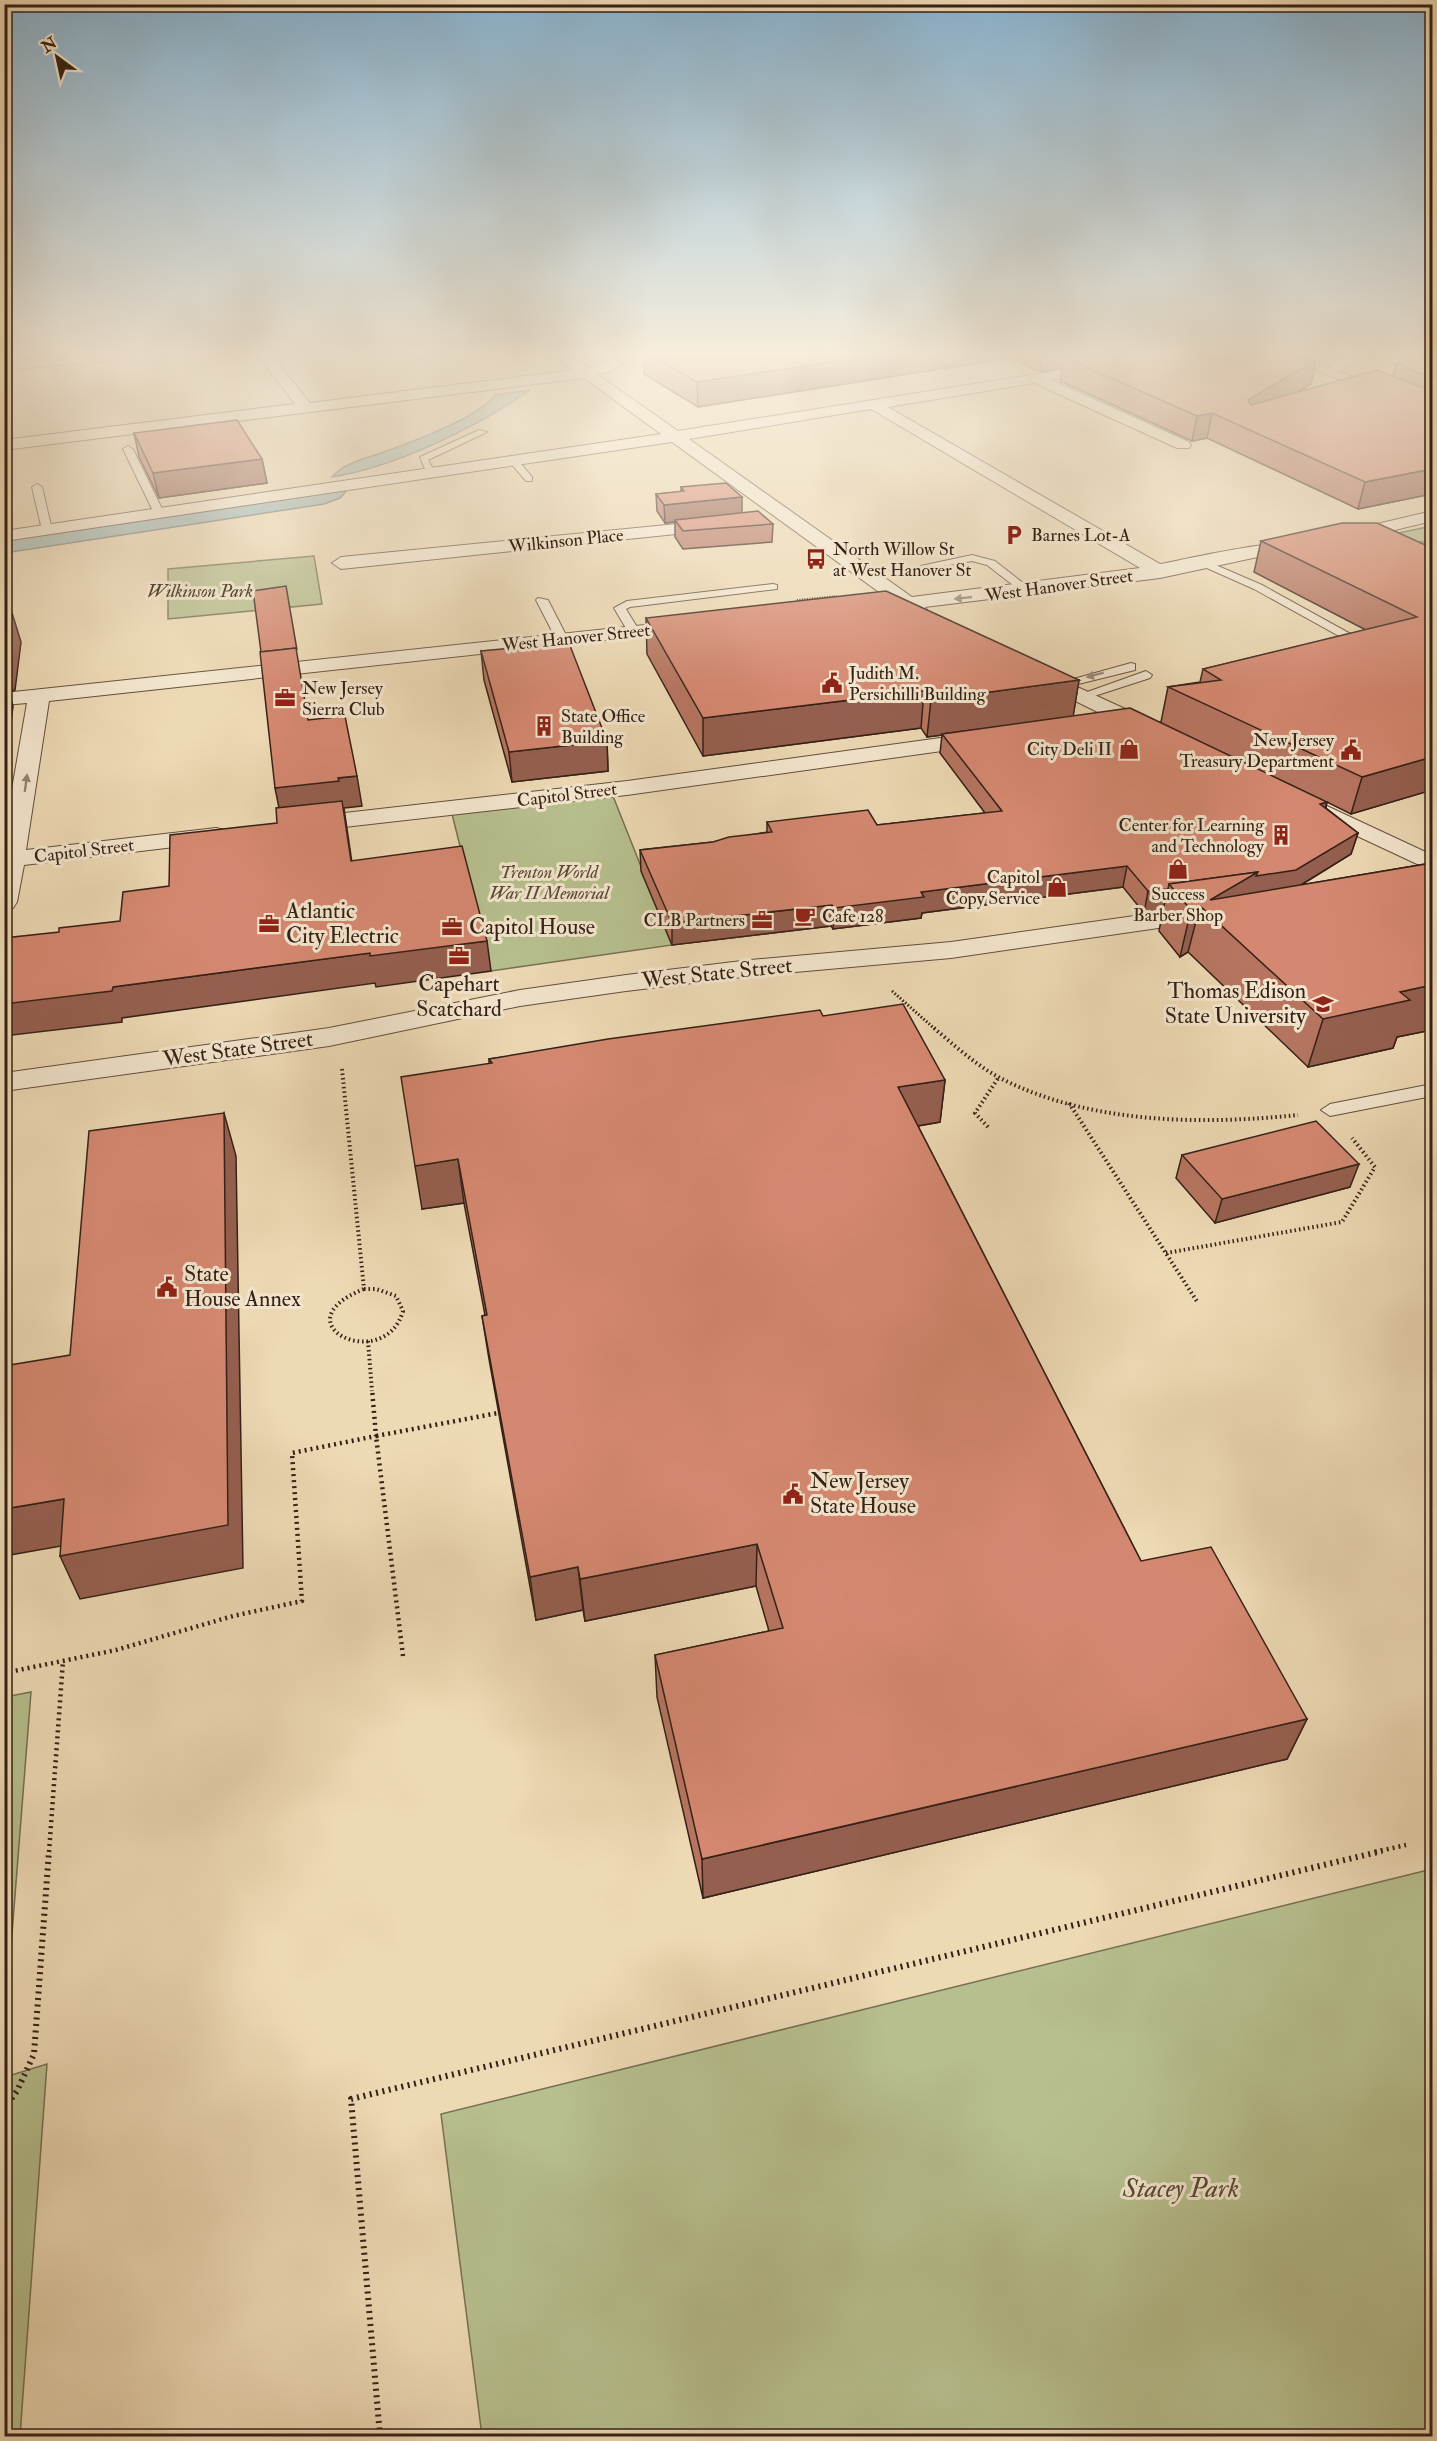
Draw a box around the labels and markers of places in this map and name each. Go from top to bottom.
parking icon: Barnes Lot-A [1002,523,1026,547]
place label: Barnes Lot-A [1031,524,1131,547]
place label: North Willow St at West Hanover St [833,538,972,582]
bus stop icon: North Willow St at West Hanover St [804,547,828,571]
place label: Judith M. Persichilli Building [848,662,987,706]
public building icon: Judith M. Persichilli Building [820,671,844,695]
place label: New Jersey Sierra Club [302,677,385,721]
office icon: New Jersey Sierra Club [273,686,297,710]
place label: State Office Building [561,705,646,749]
building icon: State Office Building [532,714,556,738]
place label: New Jersey Treasury Department [1179,729,1335,773]
shop icon: City Deli II [1117,737,1141,761]
place label: City Deli II [1027,738,1112,761]
public building icon: New Jersey Treasury Department [1339,738,1363,762]
place label: Center for Learning and Technology [1118,814,1265,858]
building icon: Center for Learning and Technology [1269,823,1293,847]
shop icon: Success Barber Shop [1166,857,1190,881]
place label: Capitol Copy Service [946,866,1040,910]
shop icon: Capitol Copy Service [1045,875,1069,899]
place label: Success Barber Shop [1133,883,1223,927]
place label: Atlantic City Electric [285,897,399,950]
cafe icon: Cafe 128 [793,904,817,928]
place label: Cafe 128 [822,905,884,928]
office icon: CLB Partners [750,908,774,932]
place label: CLB Partners [643,909,745,932]
office icon: Atlantic City Electric [257,912,281,936]
place label: Capitol House [469,913,595,942]
office icon: Capitol House [440,915,464,939]
office icon: Capehart Scatchard [447,944,471,968]
place label: Capehart Scatchard [416,970,502,1023]
place label: Thomas Edison State University [1165,977,1306,1030]
school or university icon: Thomas Edison State University [1311,992,1335,1016]
place label: State House Annex [184,1260,301,1313]
public building icon: State House Annex [155,1275,179,1299]
place label: New Jersey State House [810,1467,916,1520]
public building icon: New Jersey State House [781,1482,805,1506]

